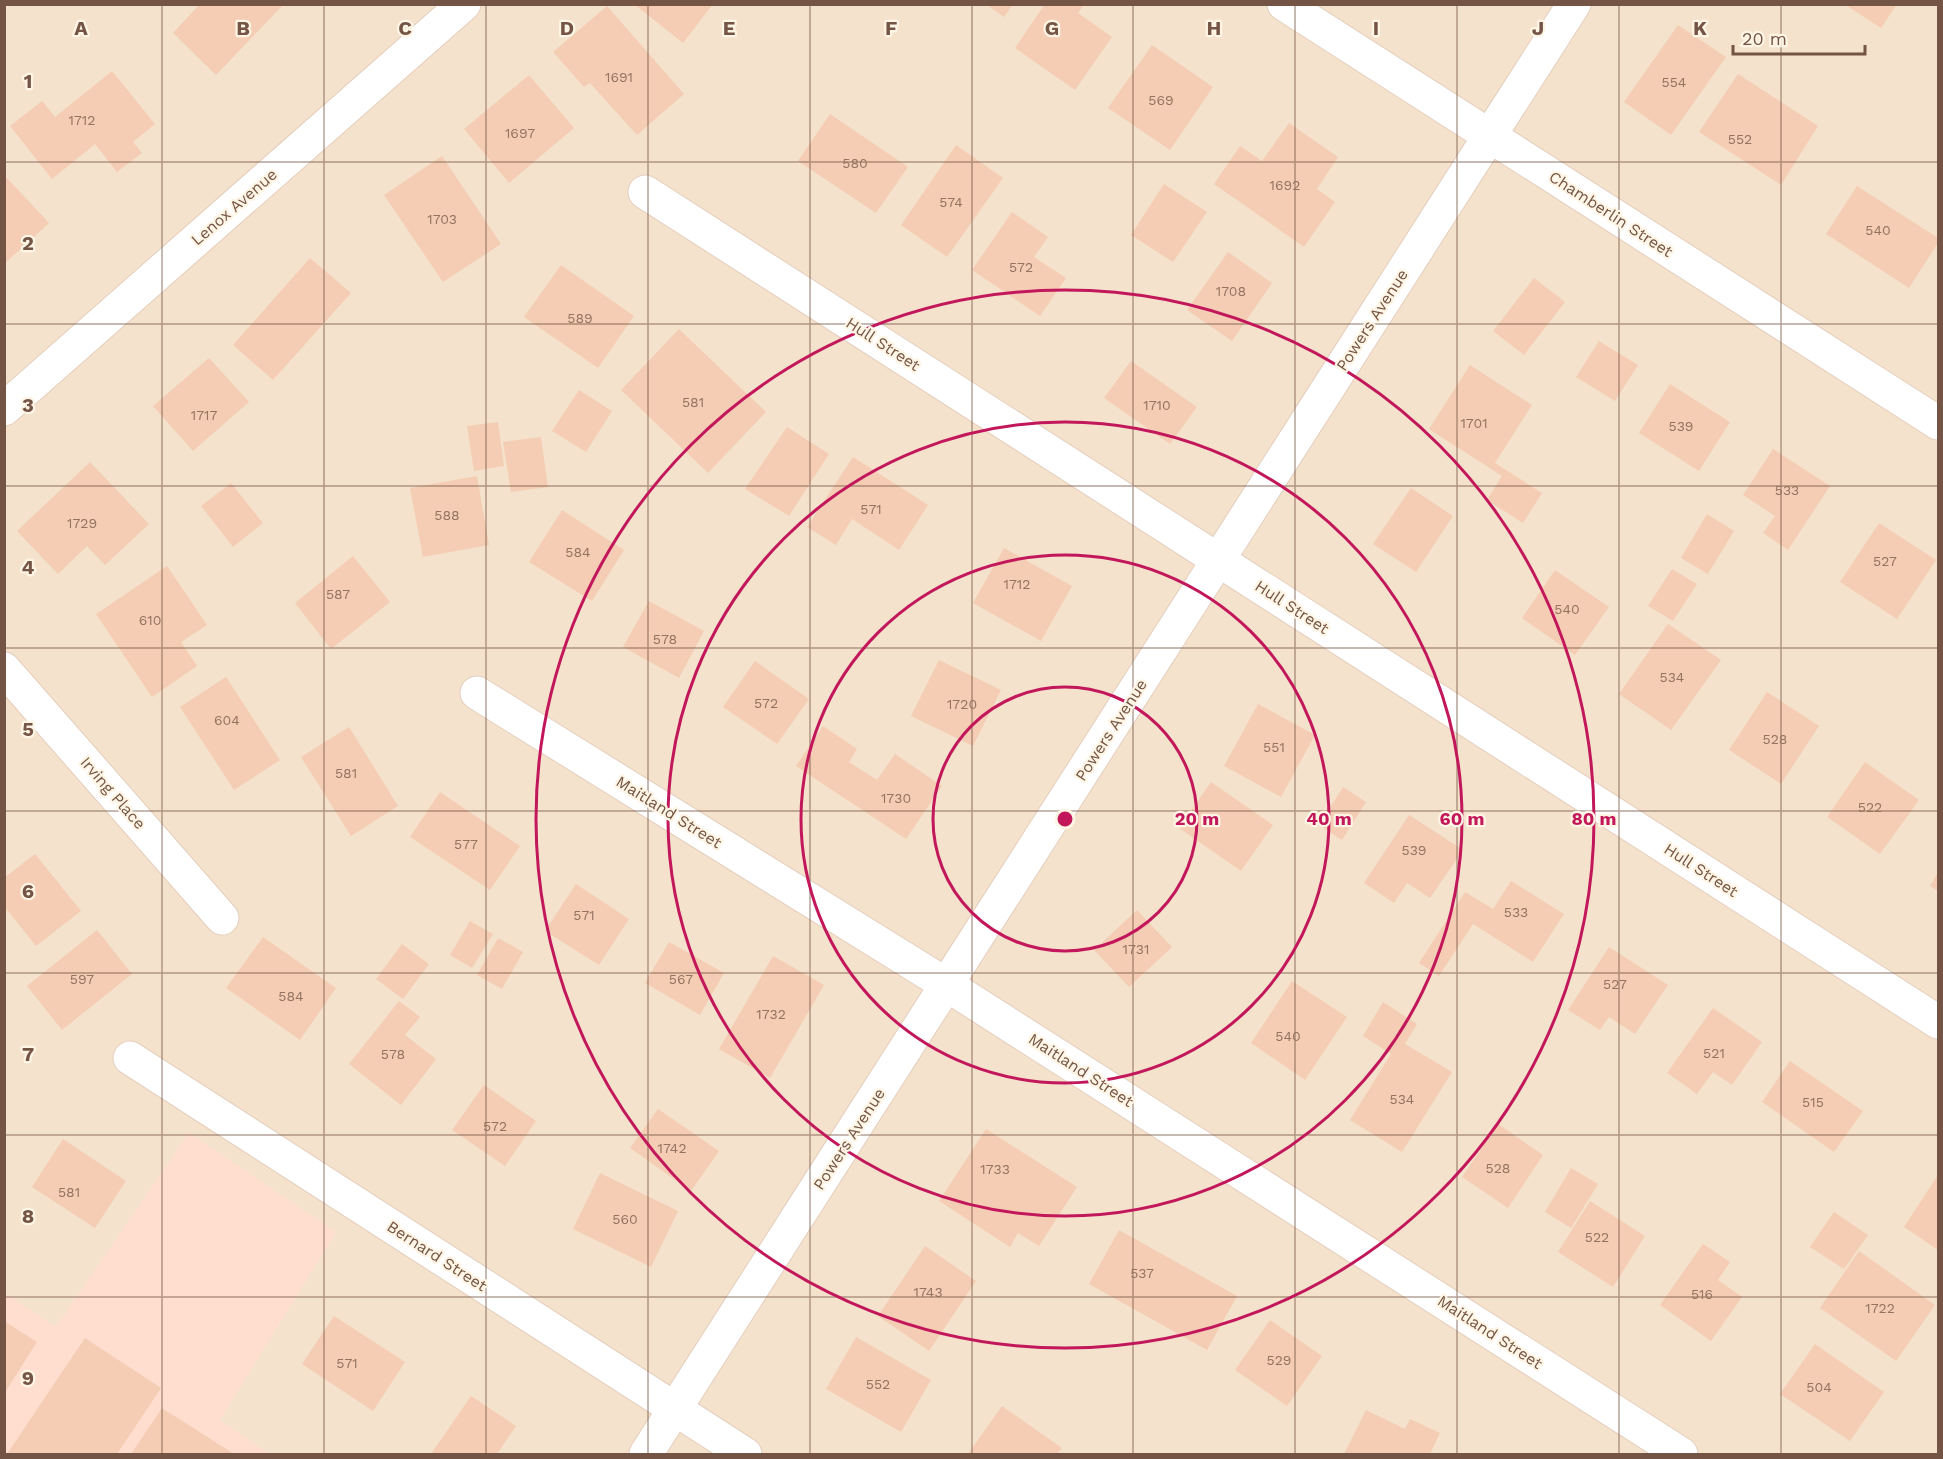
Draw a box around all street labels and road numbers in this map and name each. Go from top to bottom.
street label: Lenox Avenue [187,165,281,249]
street label: Chamberlin Street [1546,167,1677,261]
street label: Powers Avenue [1332,266,1412,374]
street label: Hull Street [842,313,924,375]
street label: Hull Street [1251,576,1333,638]
street label: Powers Avenue [1071,676,1151,784]
street label: Irving Place [76,753,150,833]
street label: Maitland Street [613,772,726,852]
street label: Hull Street [1660,839,1742,901]
street label: Maitland Street [1025,1029,1137,1111]
street label: Powers Avenue [809,1085,889,1193]
street label: Bernard Street [384,1217,491,1295]
street label: Maitland Street [1434,1291,1546,1373]

